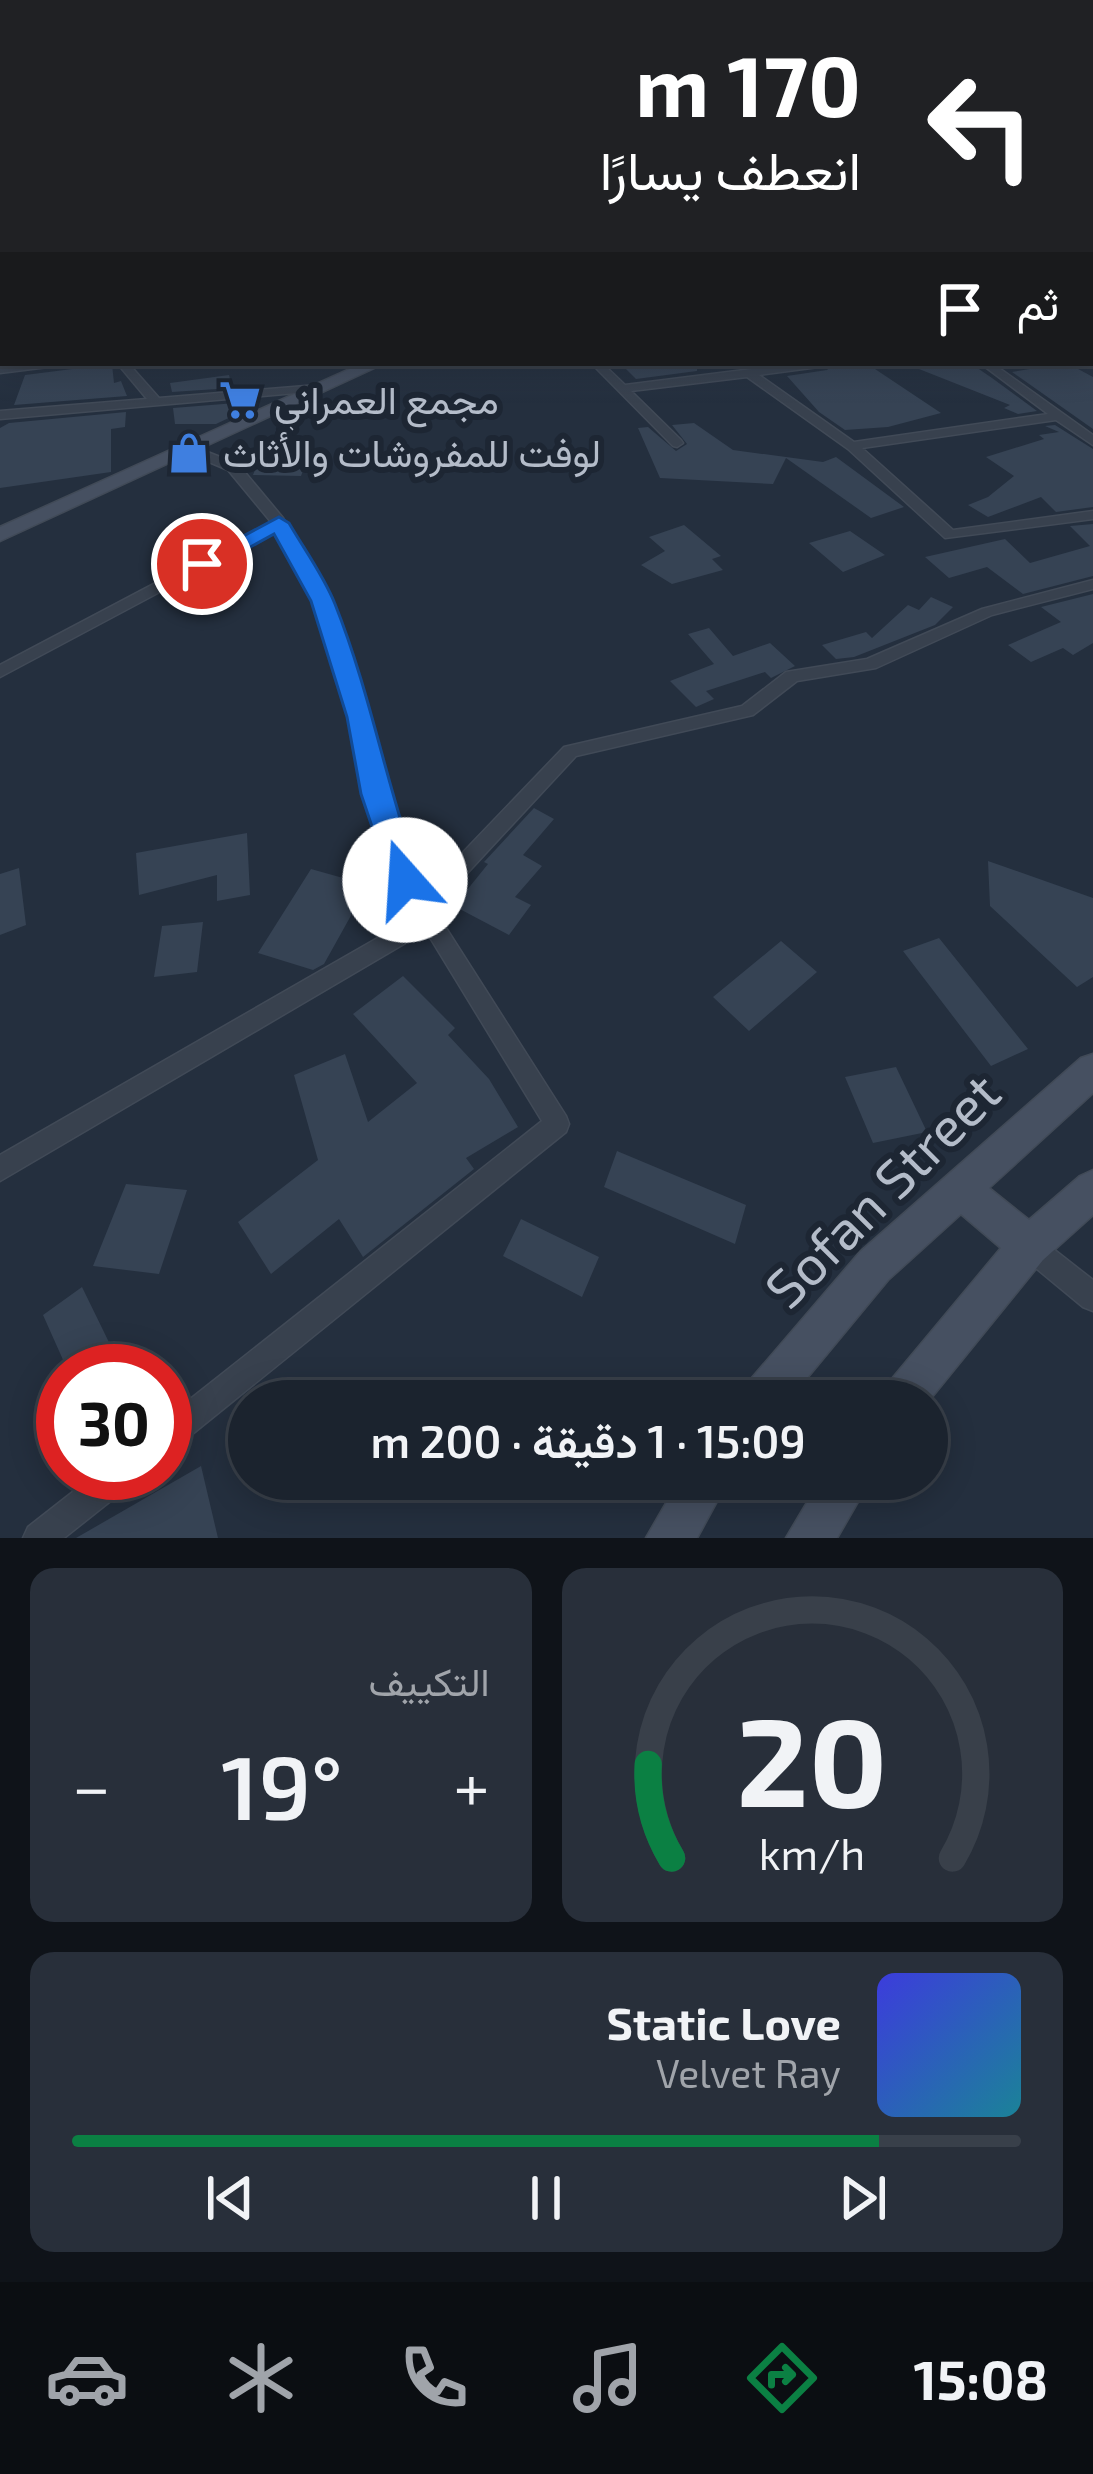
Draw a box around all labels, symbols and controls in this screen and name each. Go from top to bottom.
text: 170 m [635,33,861,134]
icon: left [903,48,1059,204]
text: انعطف يسارًا [600,136,861,201]
text: ثم [1017,275,1059,329]
icon: arrive [927,276,993,342]
place label: مجمع العمراني [274,375,499,432]
supermarket icon: مجمع العمراني [217,377,263,423]
place label: لوفت للمفروشات والأثاث [223,428,601,478]
shop icon: لوفت للمفروشات والأثاث [166,430,212,476]
pin [151,513,253,615]
icon: arrive [169,531,235,597]
position arrow [342,817,468,943]
street label: Sofan Street [751,1059,1012,1320]
speed limit sign: 30 [36,1344,192,1500]
text: 15:09 · 1 دقيقة · 200 m [370,1413,806,1467]
text: التكييف [369,1657,490,1704]
text: 20 [737,1682,888,1832]
text: 19° [221,1730,343,1838]
text: − [72,1745,111,1824]
text: + [453,1745,490,1824]
text: km/h [759,1827,865,1879]
text: Static Love [607,1995,841,2049]
text: Velvet Ray [656,2049,841,2096]
icon: previous [197,2165,263,2231]
icon: pause [513,2165,579,2231]
icon: next [830,2165,896,2231]
icon: car [45,2336,129,2420]
icon: climate [219,2336,303,2420]
icon: phone [392,2336,476,2420]
icon: music [566,2336,650,2420]
icon: directions [740,2336,824,2420]
text: 15:08 [913,2346,1048,2411]

